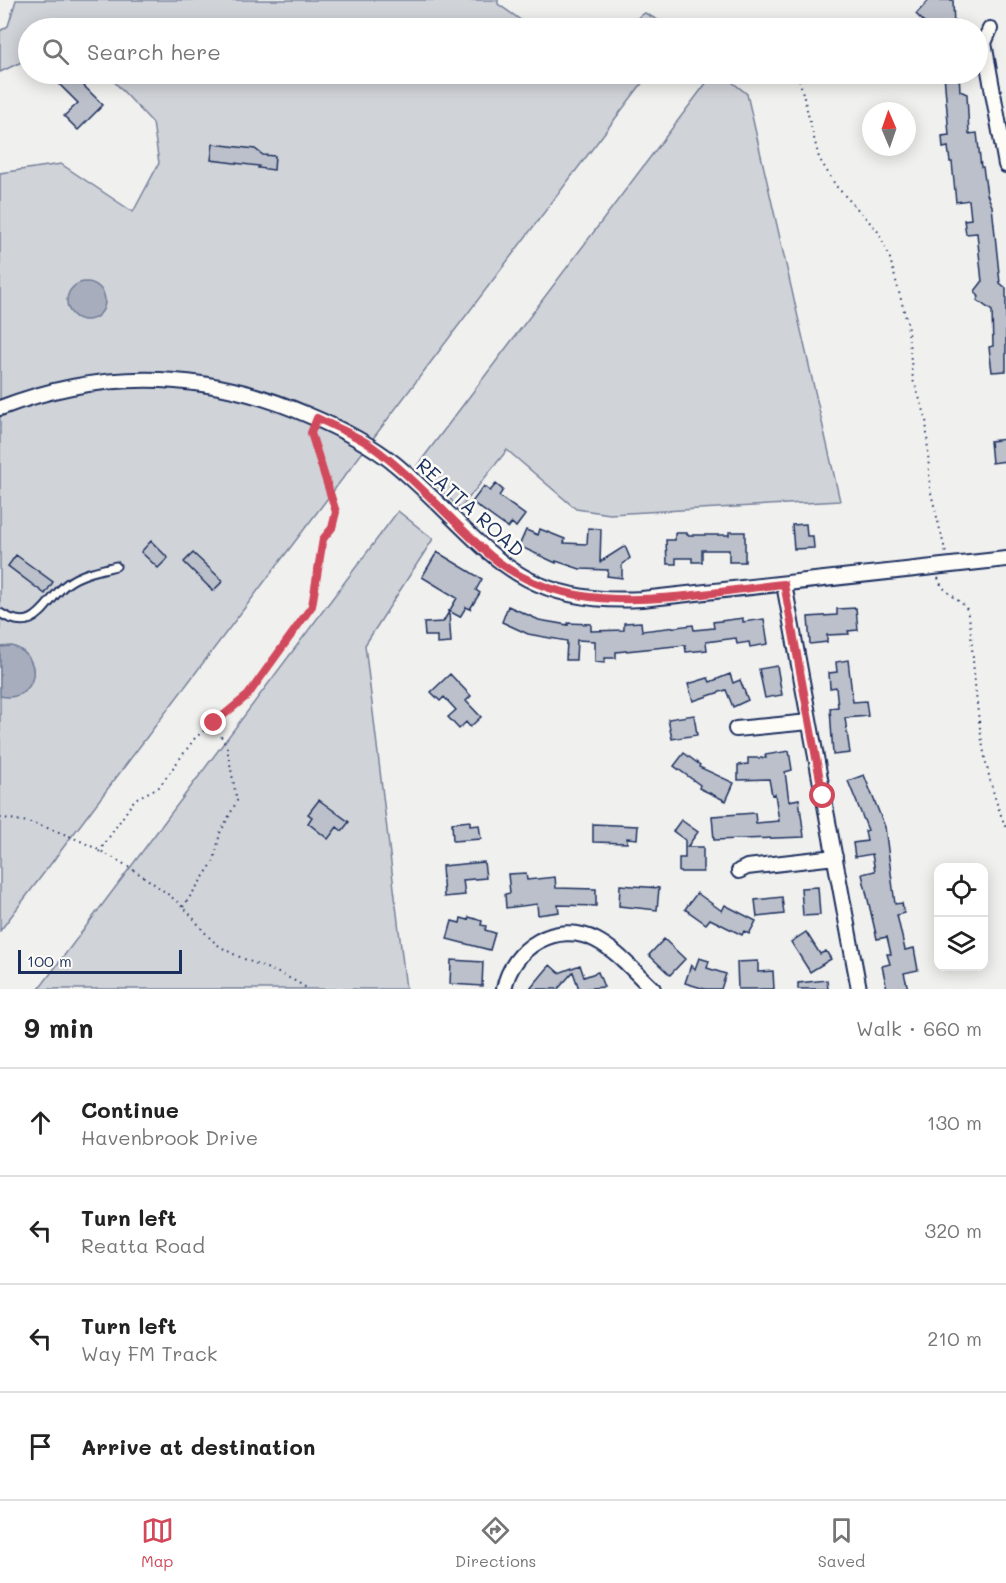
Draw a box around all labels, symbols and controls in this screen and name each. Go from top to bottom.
search box [18,18,988,84]
icon: search [39,35,72,68]
text: Search here [87,37,221,66]
north arrow [862,102,916,156]
street label: REATTA ROAD [411,452,531,562]
route end [200,709,226,735]
route start [809,782,835,808]
map controls [934,863,988,971]
button: locate [934,863,988,917]
button: layers [934,917,988,971]
scale bar [18,947,182,974]
text: 100 m [27,950,72,971]
text: 9 min [24,1011,93,1045]
text: Walk · 660 m [856,1015,982,1041]
text: Continue [81,1095,179,1124]
icon: ahead [24,1106,57,1139]
text: 130 m [927,1109,982,1135]
text: Havenbrook Drive [81,1124,258,1150]
text: Turn left [81,1203,177,1232]
icon: left [24,1214,57,1247]
text: 320 m [924,1217,982,1243]
text: Reatta Road [81,1232,205,1258]
text: Turn left [81,1311,177,1340]
icon: left [24,1322,57,1355]
text: 210 m [927,1325,982,1351]
text: Way FM Track [81,1340,217,1366]
icon: arrive [24,1430,57,1463]
text: Arrive at destination [81,1432,316,1461]
tab: Map [141,1514,174,1571]
tab: Directions [455,1514,536,1571]
tab: Saved [818,1514,865,1571]

